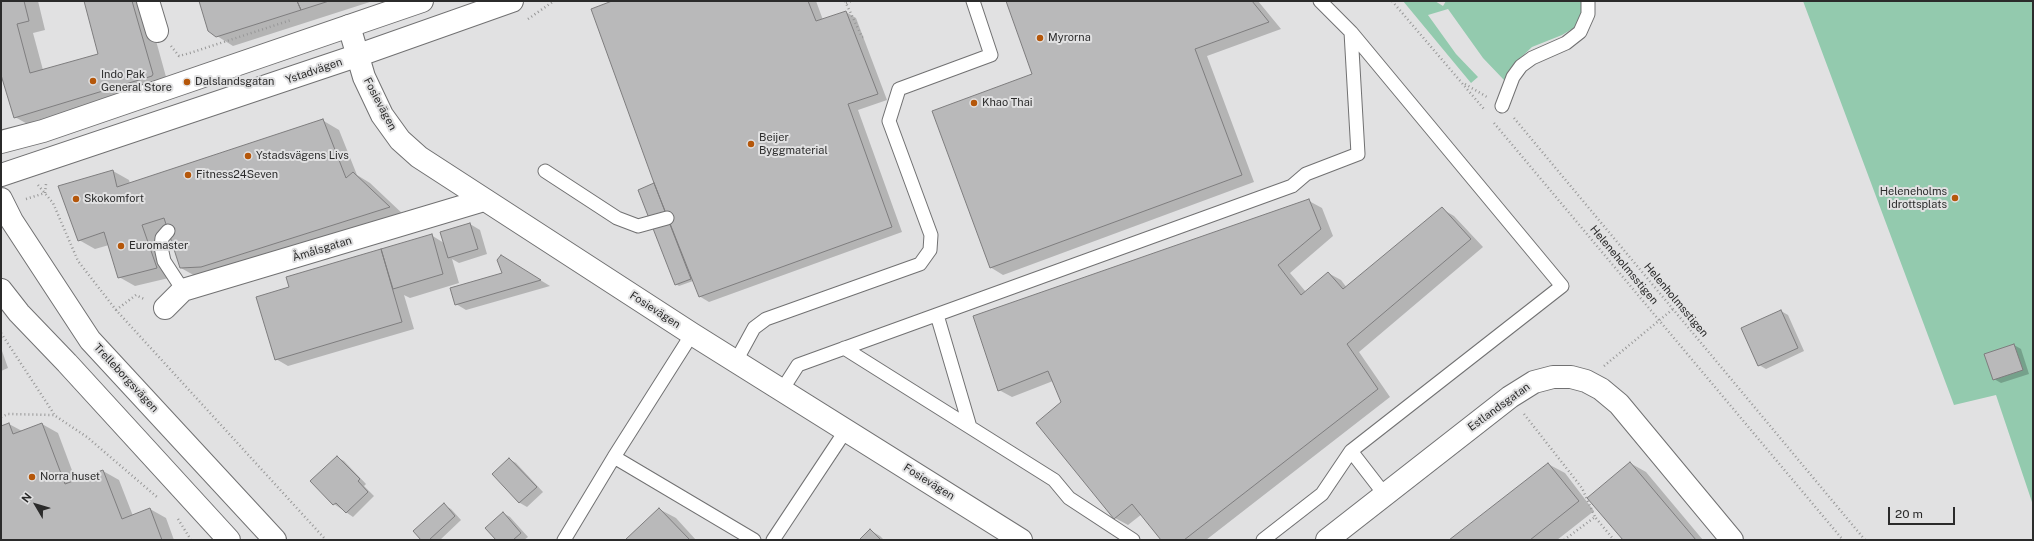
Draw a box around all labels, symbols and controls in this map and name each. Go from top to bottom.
place label: Myrorna [1048,31,1091,45]
marker: Myrorna [1035,33,1045,43]
street label: Ystadvägen [284,55,344,87]
place label: Indo Pak General Store [101,68,172,94]
place label: Dalslandsgatan [195,75,274,89]
street label: Fosievägen [361,75,399,133]
marker: Indo Pak General Store [88,76,98,86]
marker: Dalslandsgatan [182,77,192,87]
place label: Khao Thai [982,96,1032,110]
marker: Khao Thai [969,98,979,108]
place label: Beijer Byggmaterial [759,131,828,157]
marker: Beijer Byggmaterial [746,139,756,149]
place label: Ystadsvägens Livs [256,149,349,163]
marker: Ystadsvägens Livs [243,151,253,161]
place label: Fitness24Seven [196,168,278,182]
marker: Fitness24Seven [183,170,193,180]
place label: Heleneholms Idrottsplats [1880,185,1947,211]
place label: Skokomfort [84,192,144,206]
marker: Heleneholms Idrottsplats [1950,193,1960,203]
marker: Skokomfort [71,194,81,204]
street label: Heleneholmsstigen [1587,223,1661,307]
street label: Åmålsgatan [291,234,353,264]
place label: Euromaster [129,239,188,253]
marker: Euromaster [116,241,126,251]
street label: Helenholmsstigen [1641,260,1711,340]
street label: Fosievägen [627,289,683,331]
street label: Trelleborgsvägen [91,341,161,415]
street label: Estlandsgatan [1465,380,1533,434]
street label: Fosievägen [901,461,957,503]
place label: Norra huset [40,470,100,484]
marker: Norra huset [27,472,37,482]
north arrow [16,485,56,525]
text: N [19,491,34,505]
scale bar [1890,499,1957,525]
text: 20 m [1895,507,1923,521]

